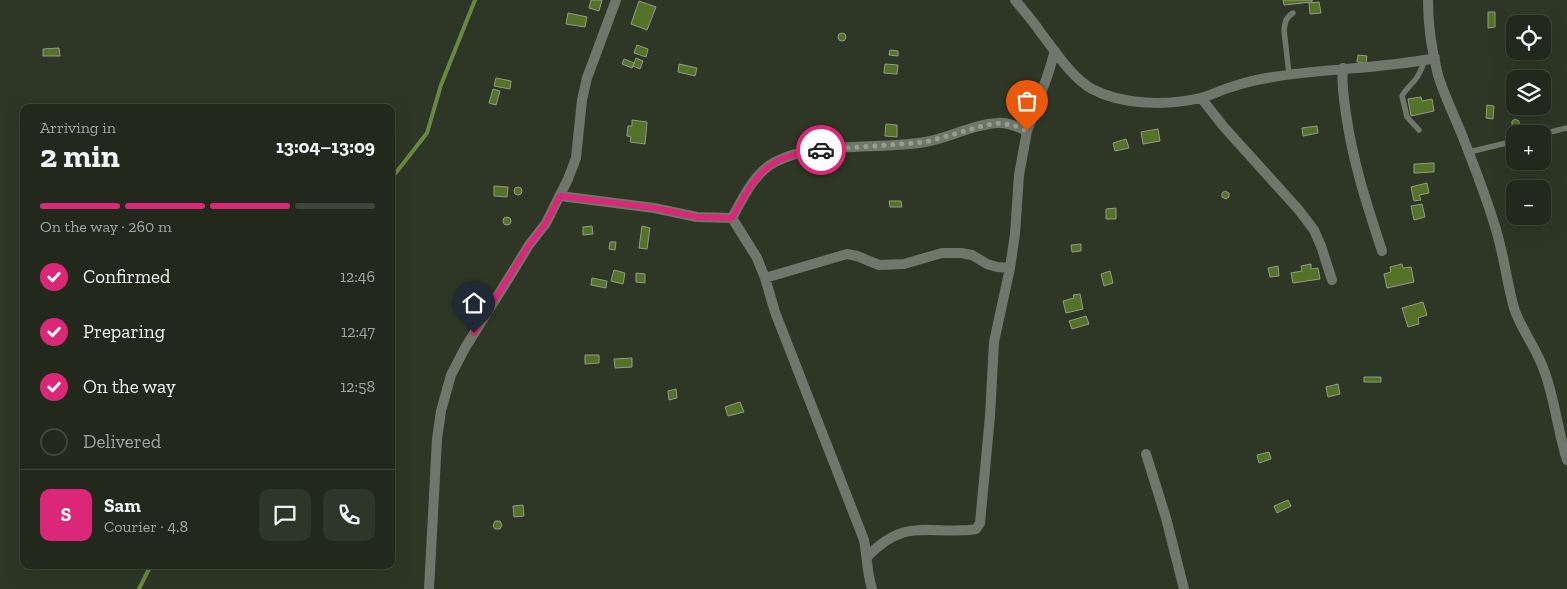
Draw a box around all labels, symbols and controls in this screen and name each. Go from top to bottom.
map controls [1506,15,1551,225]
button: locate [1506,15,1551,60]
button: layers [1506,70,1551,115]
pin [1006,80,1048,131]
icon: bag [1013,87,1041,115]
text: Arriving in [40,118,116,137]
courier [796,125,846,175]
button: + [1506,125,1551,170]
text: 13:04–13:09 [276,135,375,158]
icon: car [807,136,835,164]
text: 2 min [40,137,120,175]
button: − [1506,180,1551,225]
text: On the way · 260 m [40,217,172,236]
icon: check [40,263,68,291]
text: Confirmed [83,265,170,288]
text: 12:46 [340,267,375,286]
pin [453,282,495,333]
icon: home [460,289,488,317]
icon: check [40,318,68,346]
text: Preparing [83,320,165,343]
text: 12:47 [341,322,375,341]
icon: check [40,373,68,401]
text: On the way [83,375,176,398]
text: 12:58 [340,377,375,396]
text: Delivered [83,430,161,453]
button: chat [259,489,311,541]
button: phone [323,489,375,541]
text: Sam [104,494,141,517]
text: S [61,503,71,526]
text: Courier · 4.8 [104,517,188,536]

